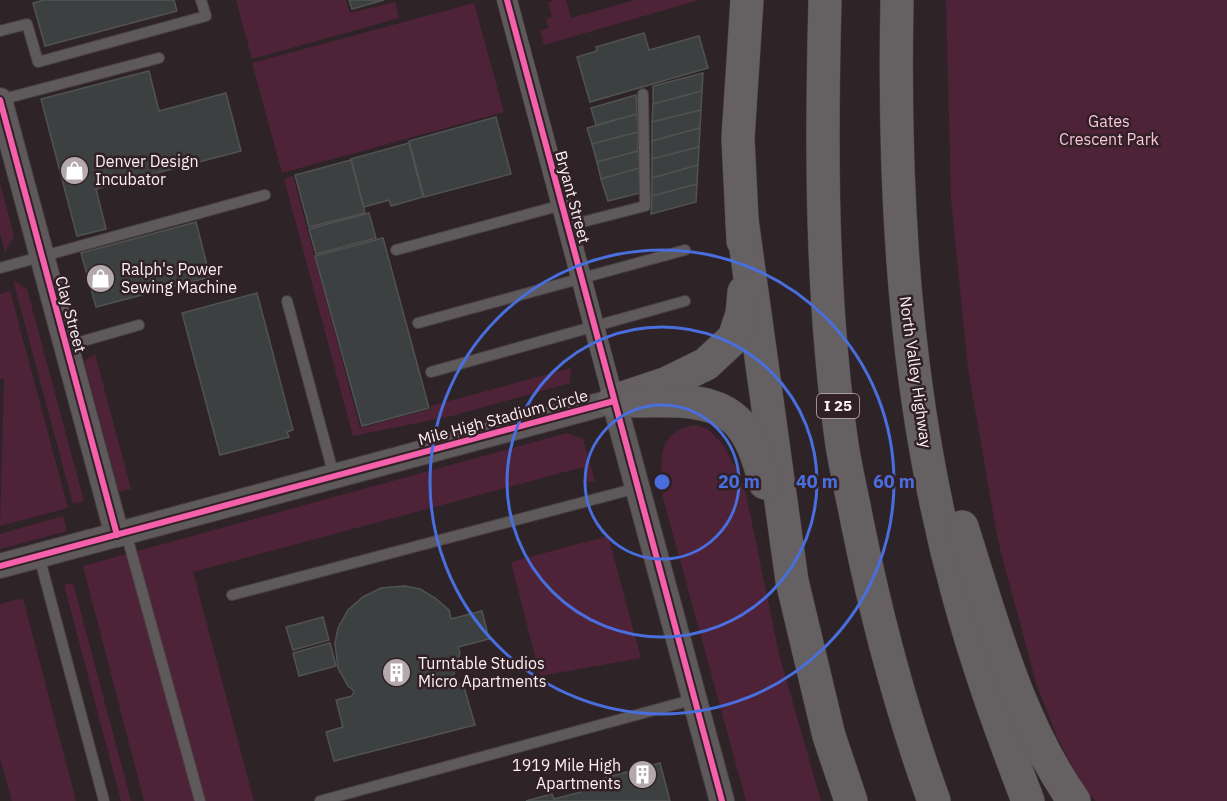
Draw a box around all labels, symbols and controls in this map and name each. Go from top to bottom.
park label: Gates Crescent Park [1059,111,1160,149]
street label: Bryant Street [551,148,595,246]
place label: Denver Design Incubator [95,151,199,189]
shop icon: Denver Design Incubator [58,154,90,186]
place label: Ralph's Power Sewing Machine [121,259,237,297]
shop icon: Ralph's Power Sewing Machine [84,262,116,294]
street label: Clay Street [51,274,91,354]
street label: North Valley Highway [895,295,937,449]
street label: Mile High Stadium Circle [416,385,590,449]
road number: I 25 [817,394,859,418]
text: 20 m [718,470,760,493]
text: 40 m [796,470,838,493]
text: 60 m [873,470,915,493]
centre of rings [652,472,672,492]
place label: Turntable Studios Micro Apartments [418,653,546,691]
building icon: Turntable Studios Micro Apartments [381,656,413,688]
place label: 1919 Mile High Apartments [512,755,621,793]
building icon: 1919 Mile High Apartments [626,758,658,790]

